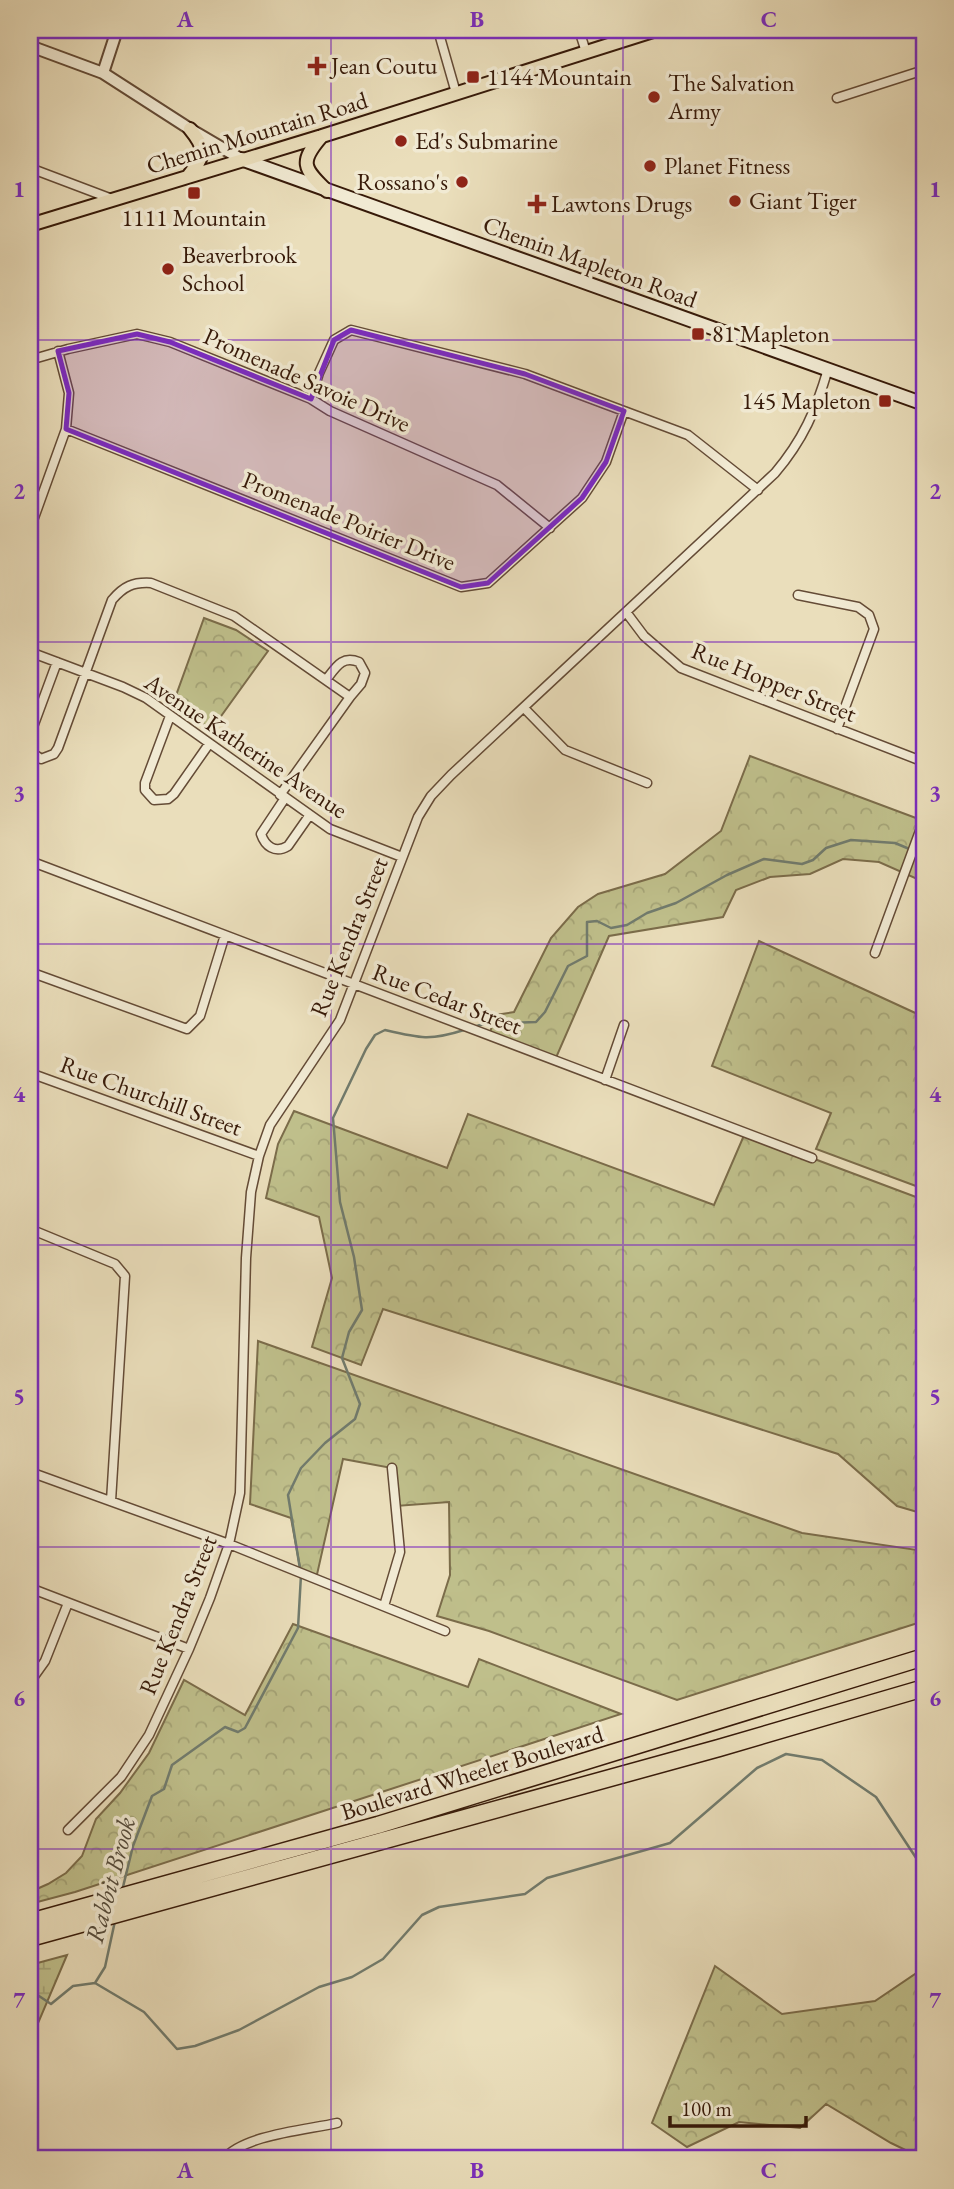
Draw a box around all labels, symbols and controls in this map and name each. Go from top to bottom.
text: A [176,4,194,34]
text: B [470,4,484,34]
text: C [761,4,777,34]
place label: Jean Coutu [329,50,438,81]
marker: Jean Coutu [309,58,325,74]
place label: 1144 Mountain [487,61,632,92]
place label: The Salvation Army [667,67,795,126]
marker: 1144 Mountain [465,69,481,85]
street label: Chemin Mountain Road [142,84,372,181]
marker: The Salvation Army [646,89,662,105]
place label: Ed's Submarine [415,125,558,156]
marker: Ed's Submarine [393,133,409,149]
place label: Planet Fitness [664,150,790,181]
marker: Planet Fitness [642,158,658,174]
place label: Rossano's [357,166,448,197]
text: 1 [13,174,25,204]
marker: Rossano's [454,174,470,190]
text: 1 [929,174,941,204]
marker: 1111 Mountain [186,185,202,201]
place label: Giant Tiger [749,185,857,216]
place label: Lawtons Drugs [551,188,692,219]
marker: Giant Tiger [727,193,743,209]
marker: Lawtons Drugs [529,196,545,212]
place label: 1111 Mountain [122,202,267,233]
street label: Chemin Mapleton Road [479,208,702,315]
place label: Beaverbrook School [182,239,298,298]
marker: Beaverbrook School [160,261,176,277]
place label: 81 Mapleton [712,318,830,349]
street label: Promenade Savoie Drive [199,320,415,439]
marker: 81 Mapleton [690,326,706,342]
place label: 145 Mapleton [742,385,871,416]
marker: 145 Mapleton [877,393,893,409]
street label: Promenade Poirier Drive [238,464,460,577]
text: 2 [13,476,25,506]
text: 2 [929,476,941,506]
street label: Rue Hopper Street [687,634,862,729]
street label: Avenue Katherine Avenue [138,666,354,825]
text: 3 [13,778,25,808]
text: 3 [929,778,941,808]
street label: Rue Kendra Street [302,852,395,1021]
street label: Rue Cedar Street [368,956,527,1041]
street label: Rue Churchill Street [56,1048,247,1143]
text: 4 [13,1079,26,1109]
text: 4 [929,1079,942,1109]
text: 5 [13,1381,25,1411]
text: 5 [929,1381,941,1411]
street label: Rue Kendra Street [131,1530,224,1699]
text: 6 [13,1683,25,1713]
text: 6 [929,1683,941,1713]
street label: Boulevard Wheeler Boulevard [337,1718,608,1827]
water label: Rabbit Brook [77,1813,143,1947]
text: 7 [13,1985,26,2015]
text: 7 [929,1985,942,2015]
scale bar [670,2084,807,2128]
text: 100 m [681,2095,732,2122]
text: A [176,2155,194,2185]
text: B [470,2155,484,2185]
text: C [761,2155,777,2185]

